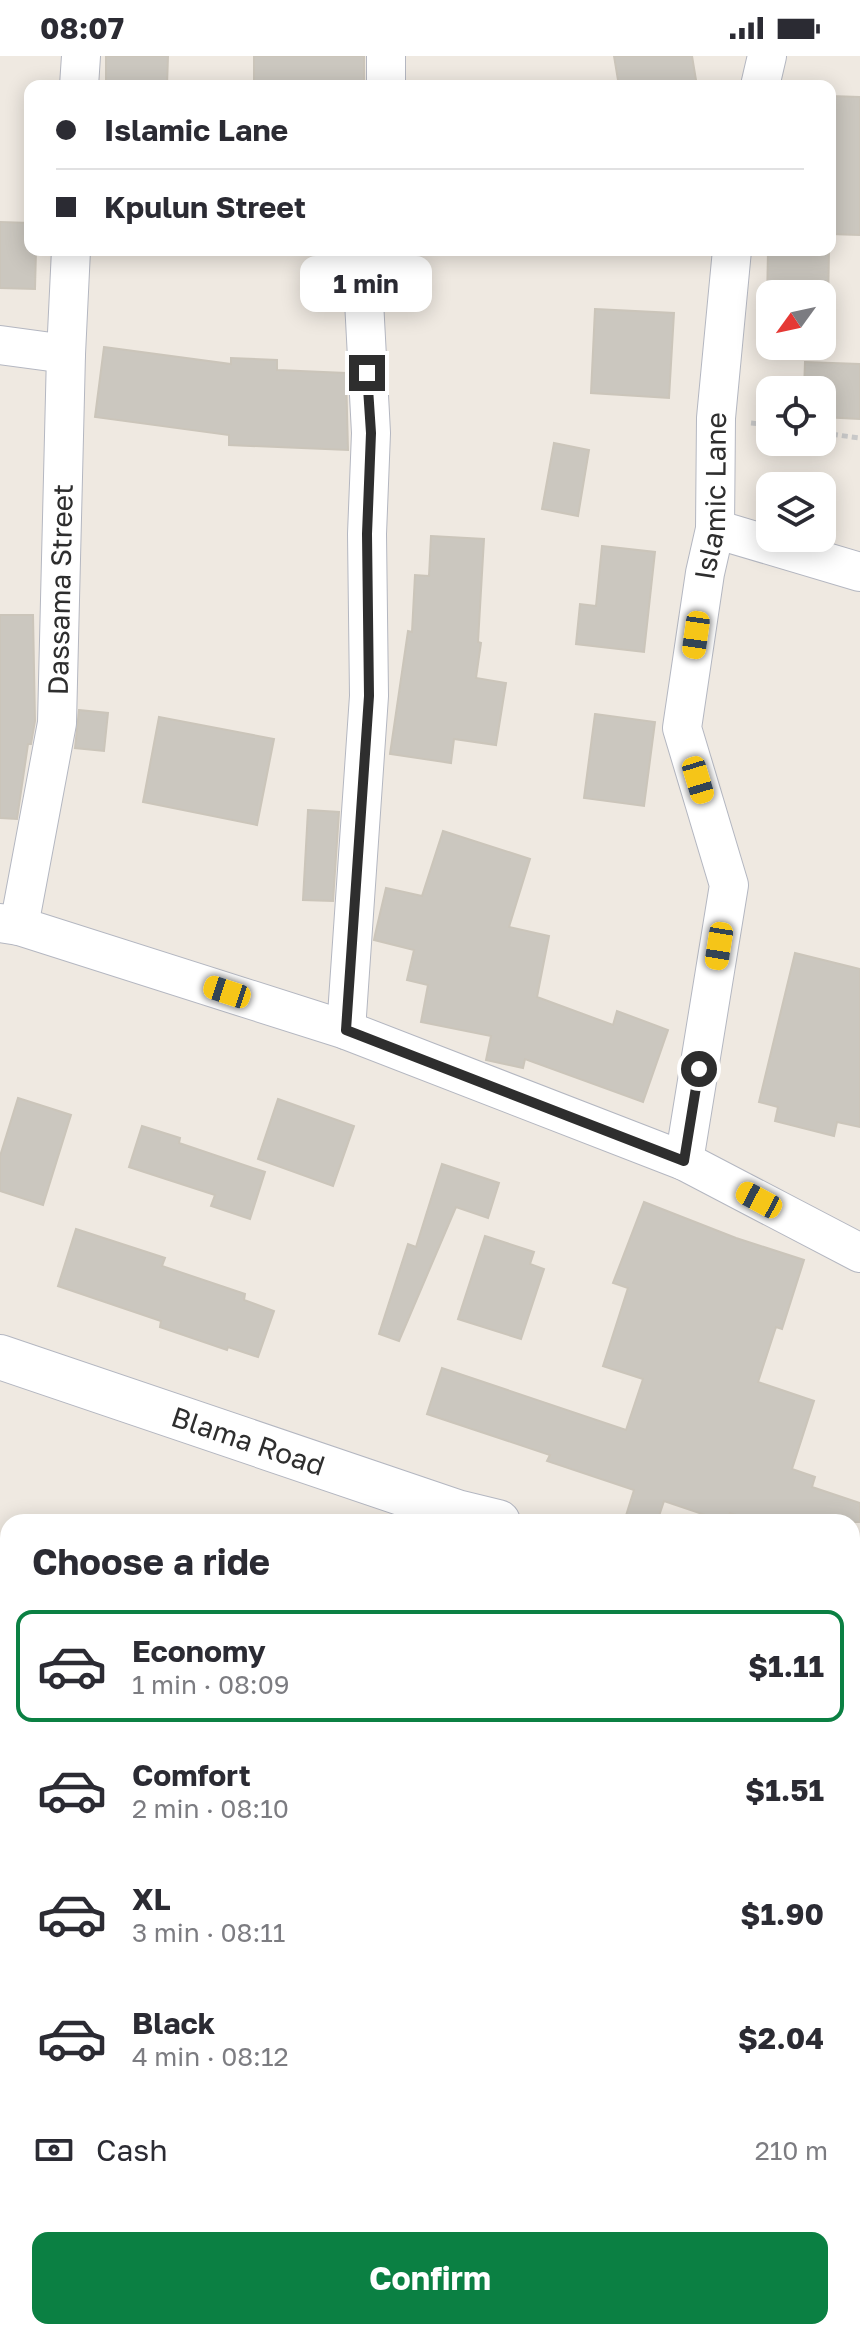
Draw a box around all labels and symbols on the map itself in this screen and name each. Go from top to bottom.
callout: 1 min [301,257,433,313]
north arrow [756,280,836,360]
route end [349,355,385,391]
street label: Islamic Lane [687,412,732,582]
street label: Dassama Street [41,483,79,696]
car [681,610,711,660]
car [680,754,716,806]
car [703,920,735,972]
car [200,973,254,1011]
route start [681,1051,717,1087]
car [732,1178,786,1222]
street label: Blama Road [167,1399,329,1482]

